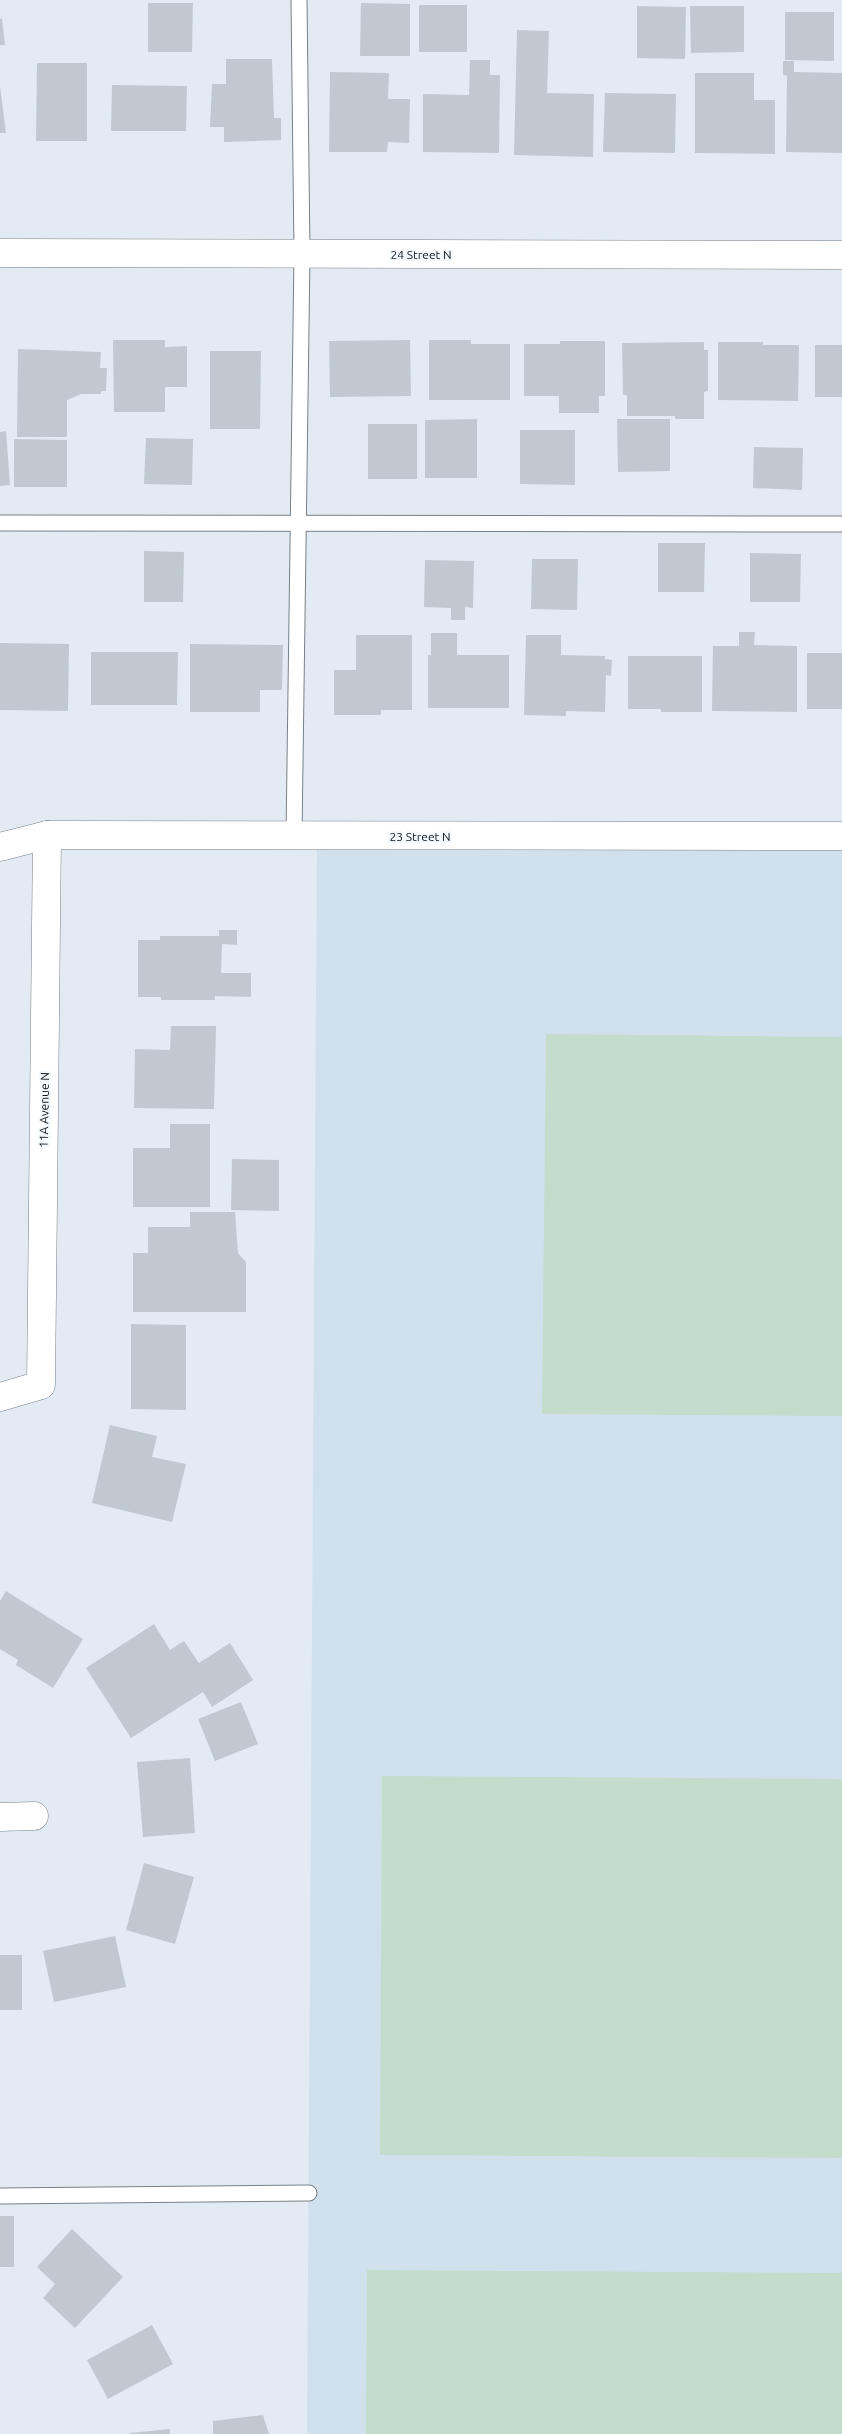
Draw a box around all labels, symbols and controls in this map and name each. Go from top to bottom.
street label: 24 Street N [390,248,452,261]
street label: 23 Street N [389,830,451,843]
street label: 11A Avenue N [37,1072,51,1148]

